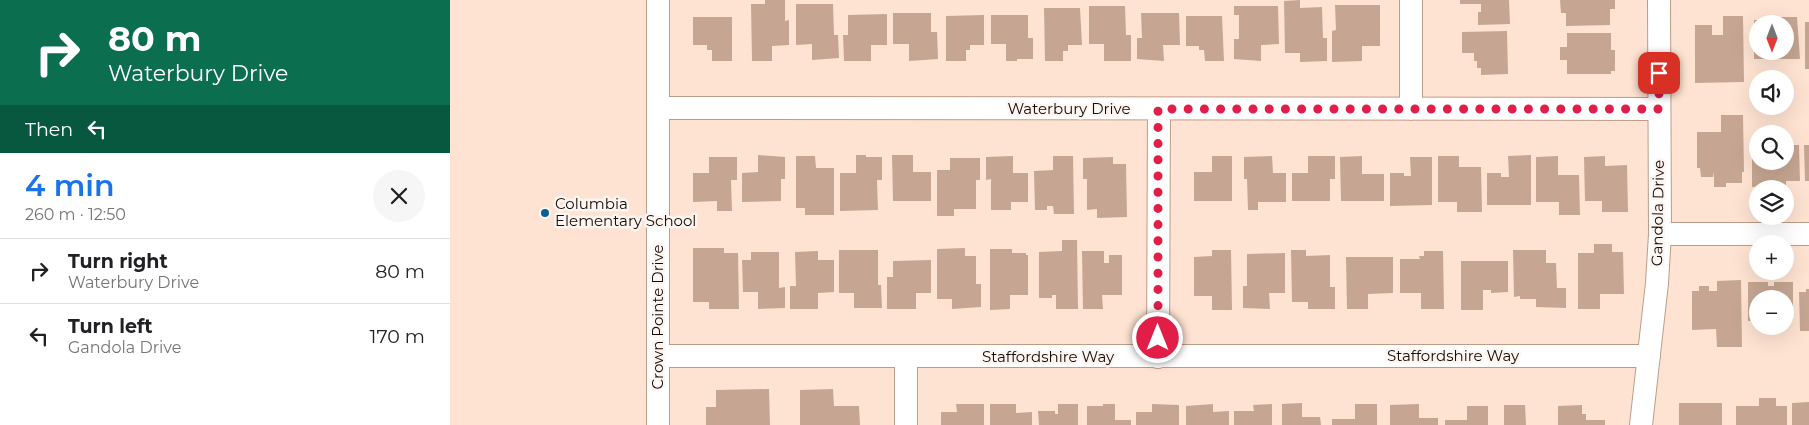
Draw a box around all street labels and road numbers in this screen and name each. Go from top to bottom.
street label: Waterbury Drive [1008,99,1130,118]
street label: Gandola Drive [1647,160,1668,266]
street label: Crown Pointe Drive [648,244,667,390]
street label: Staffordshire Way [1387,346,1520,365]
street label: Staffordshire Way [982,347,1115,366]

